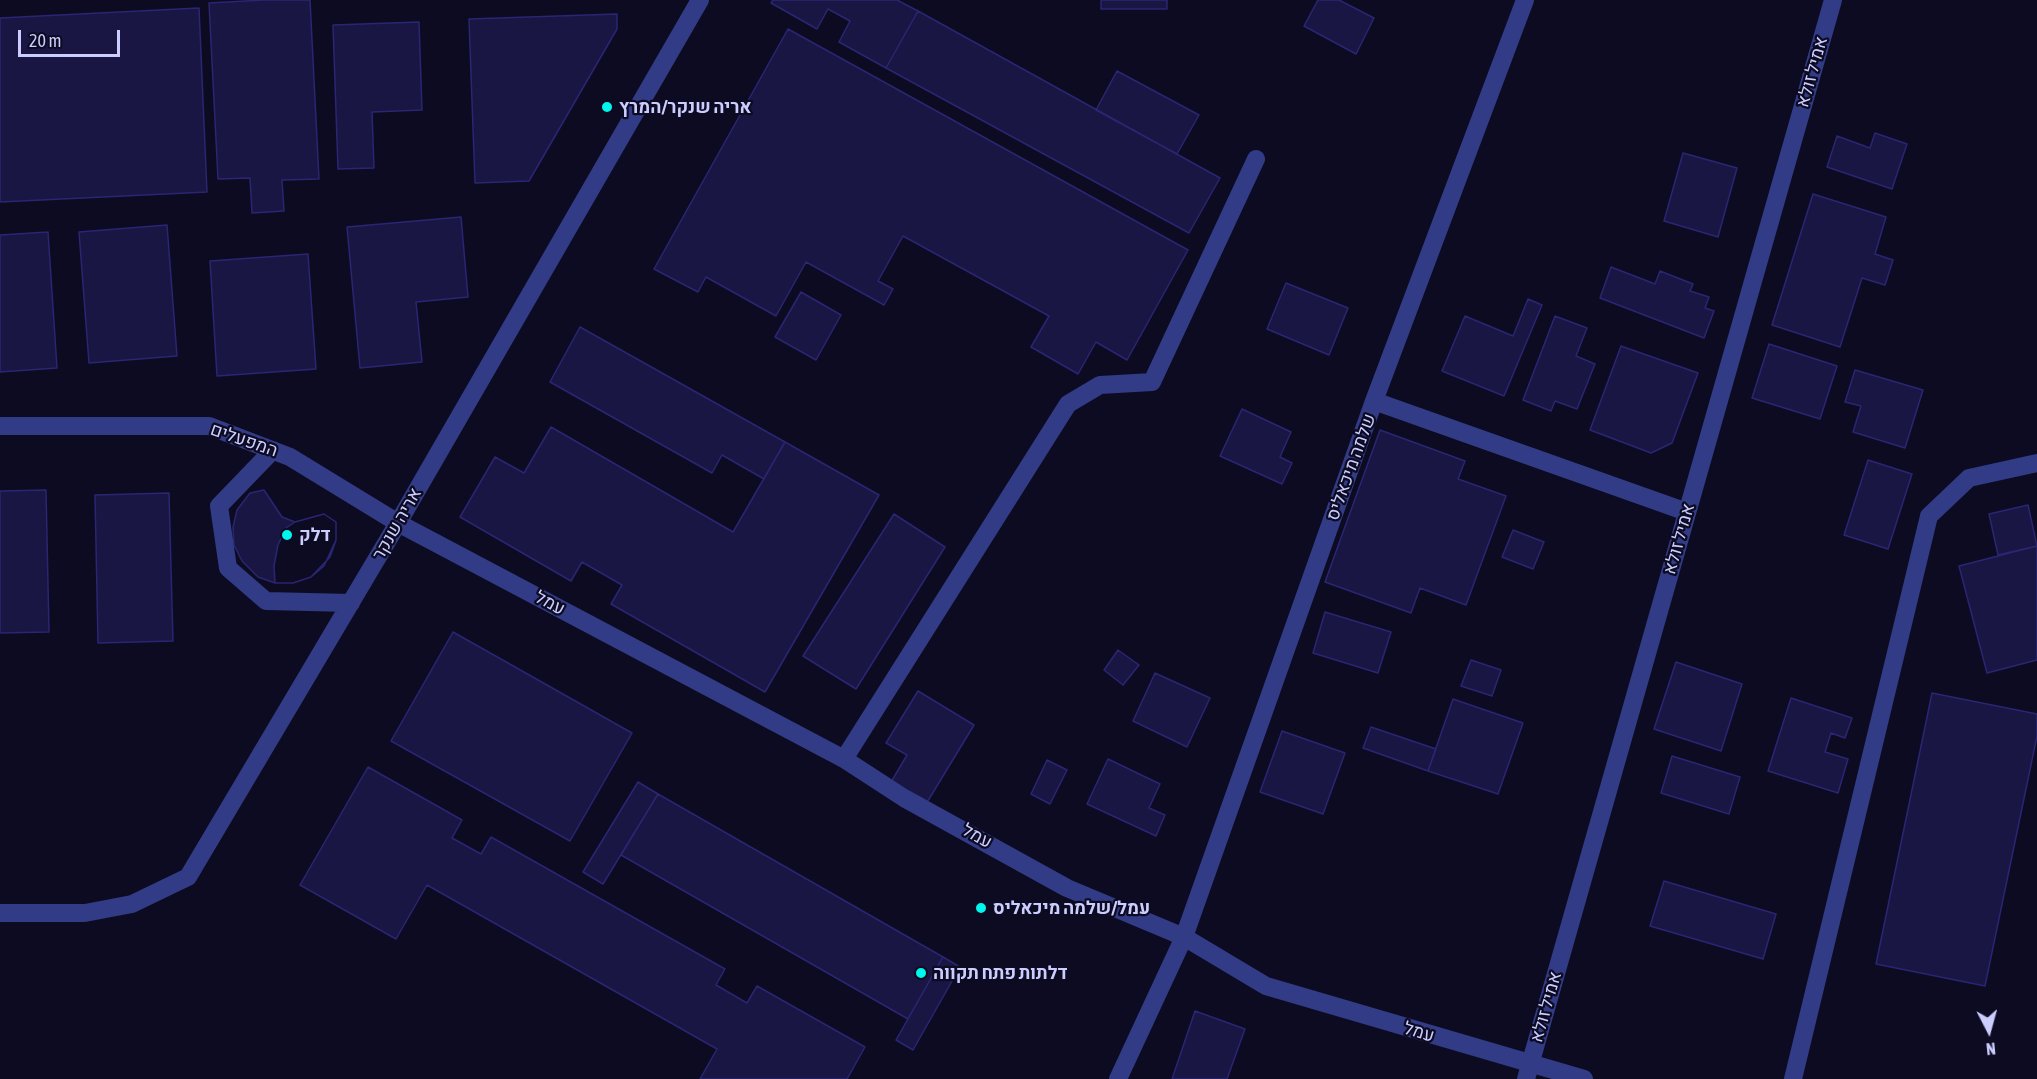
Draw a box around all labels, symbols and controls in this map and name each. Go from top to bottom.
scale bar [21,18,123,56]
text: 20 m [29,30,61,51]
street label: אמיל זולא [1792,34,1832,110]
place label: אריה שנקר/המרץ [619,96,751,118]
marker: אריה שנקר/המרץ [600,100,614,114]
street label: שלמה מיכאליס [1322,411,1380,523]
street label: המפעלים [207,418,281,462]
street label: אריה שנקר [368,484,426,564]
street label: אמיל זולא [1659,501,1699,577]
place label: דלק [299,524,331,546]
marker: דלק [280,528,294,542]
street label: עמל [531,586,569,620]
street label: עמל [958,819,996,853]
place label: עמל/שלמה מיכאליס [993,897,1150,919]
marker: עמל/שלמה מיכאליס [974,901,988,915]
place label: דלתות פתח תקווה [933,962,1067,984]
marker: דלתות פתח תקווה [914,966,928,980]
street label: אמיל זולא [1526,969,1566,1045]
north arrow [1959,1001,2019,1061]
street label: עמל [1401,1017,1437,1047]
text: N [1985,1039,1997,1058]

